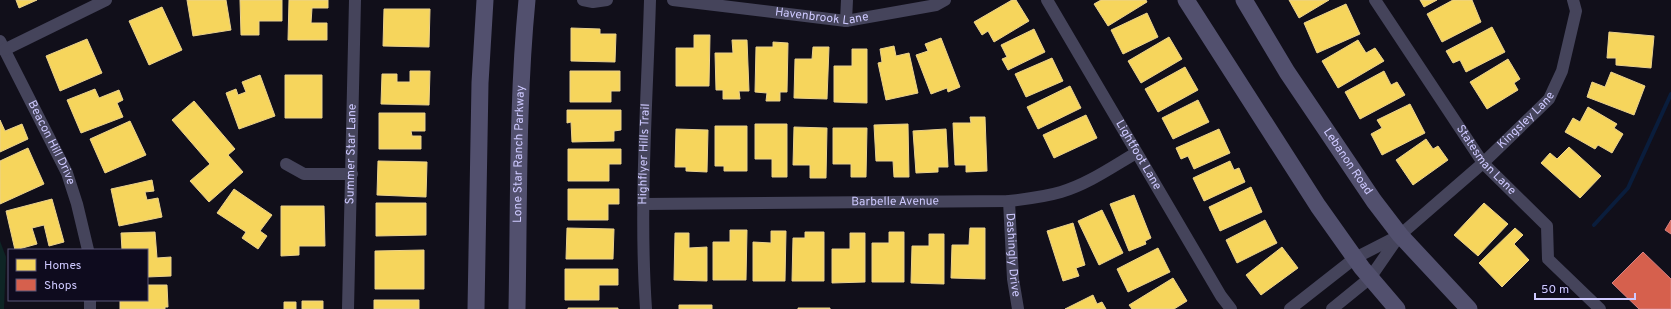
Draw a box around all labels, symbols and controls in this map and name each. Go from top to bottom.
street label: Havenbrook Lane [774,4,870,29]
street label: Lone Star Ranch Parkway [510,85,529,223]
street label: Kingsley Lane [1494,89,1559,153]
street label: Beacon Hill Drive [24,98,78,187]
street label: Summer Star Lane [342,103,361,205]
street label: Highflyer Hills Trail [635,103,654,205]
street label: Lightfoot Lane [1111,117,1165,193]
street label: Statesman Lane [1452,122,1519,199]
street label: Lebanon Road [1319,125,1376,198]
street label: Barbelle Avenue [851,194,939,210]
street label: Dashingly Drive [1002,212,1024,298]
legend [8,249,148,301]
text: Homes [44,258,81,274]
scale bar [1535,275,1635,301]
text: Shops [44,278,77,294]
text: 50 m [1541,282,1569,298]

